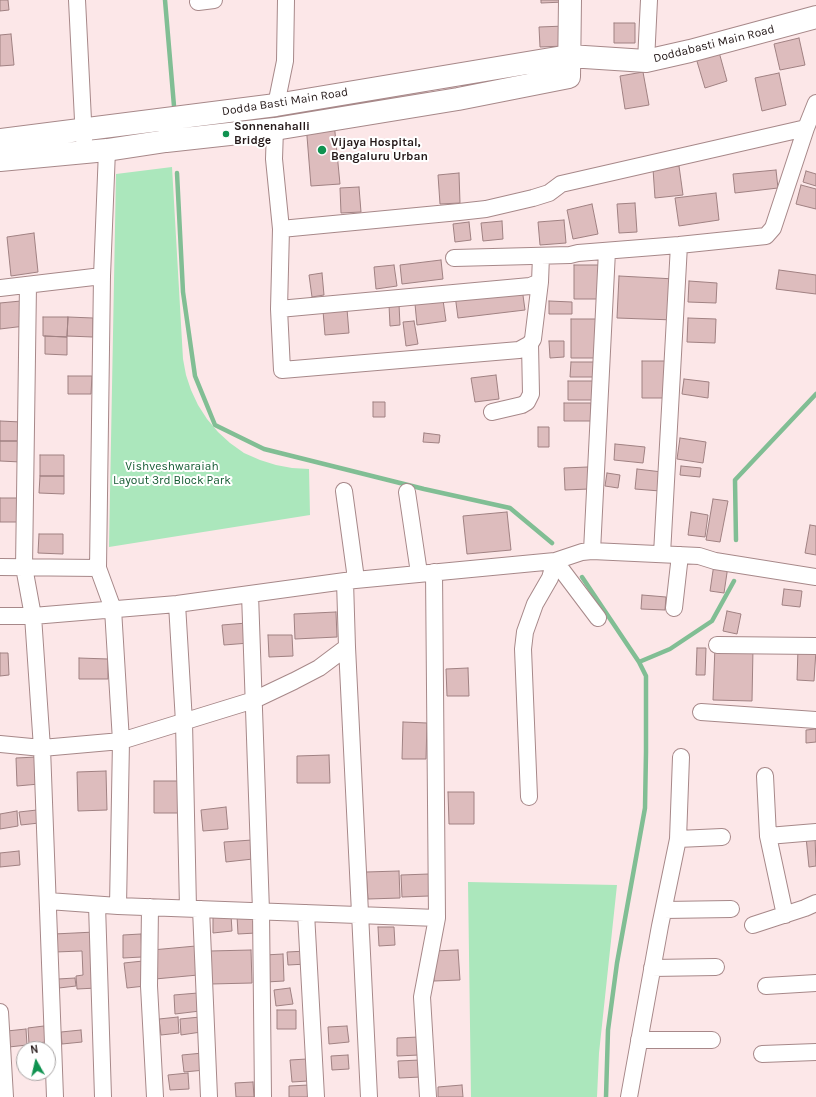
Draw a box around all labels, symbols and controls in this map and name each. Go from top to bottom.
street label: Doddabasti Main Road [652,22,776,66]
street label: Dodda Basti Main Road [221,85,349,119]
place label: Sonnenahalli Bridge [234,120,310,148]
marker: Sonnenahalli Bridge [221,129,231,139]
place label: Vijaya Hospital, Bengaluru Urban [331,136,428,164]
marker: Vijaya Hospital, Bengaluru Urban [316,144,328,156]
park label: Vishveshwaraiah Layout 3rd Block Park [113,460,231,488]
north arrow [16,1041,56,1081]
text: N [30,1043,39,1057]

